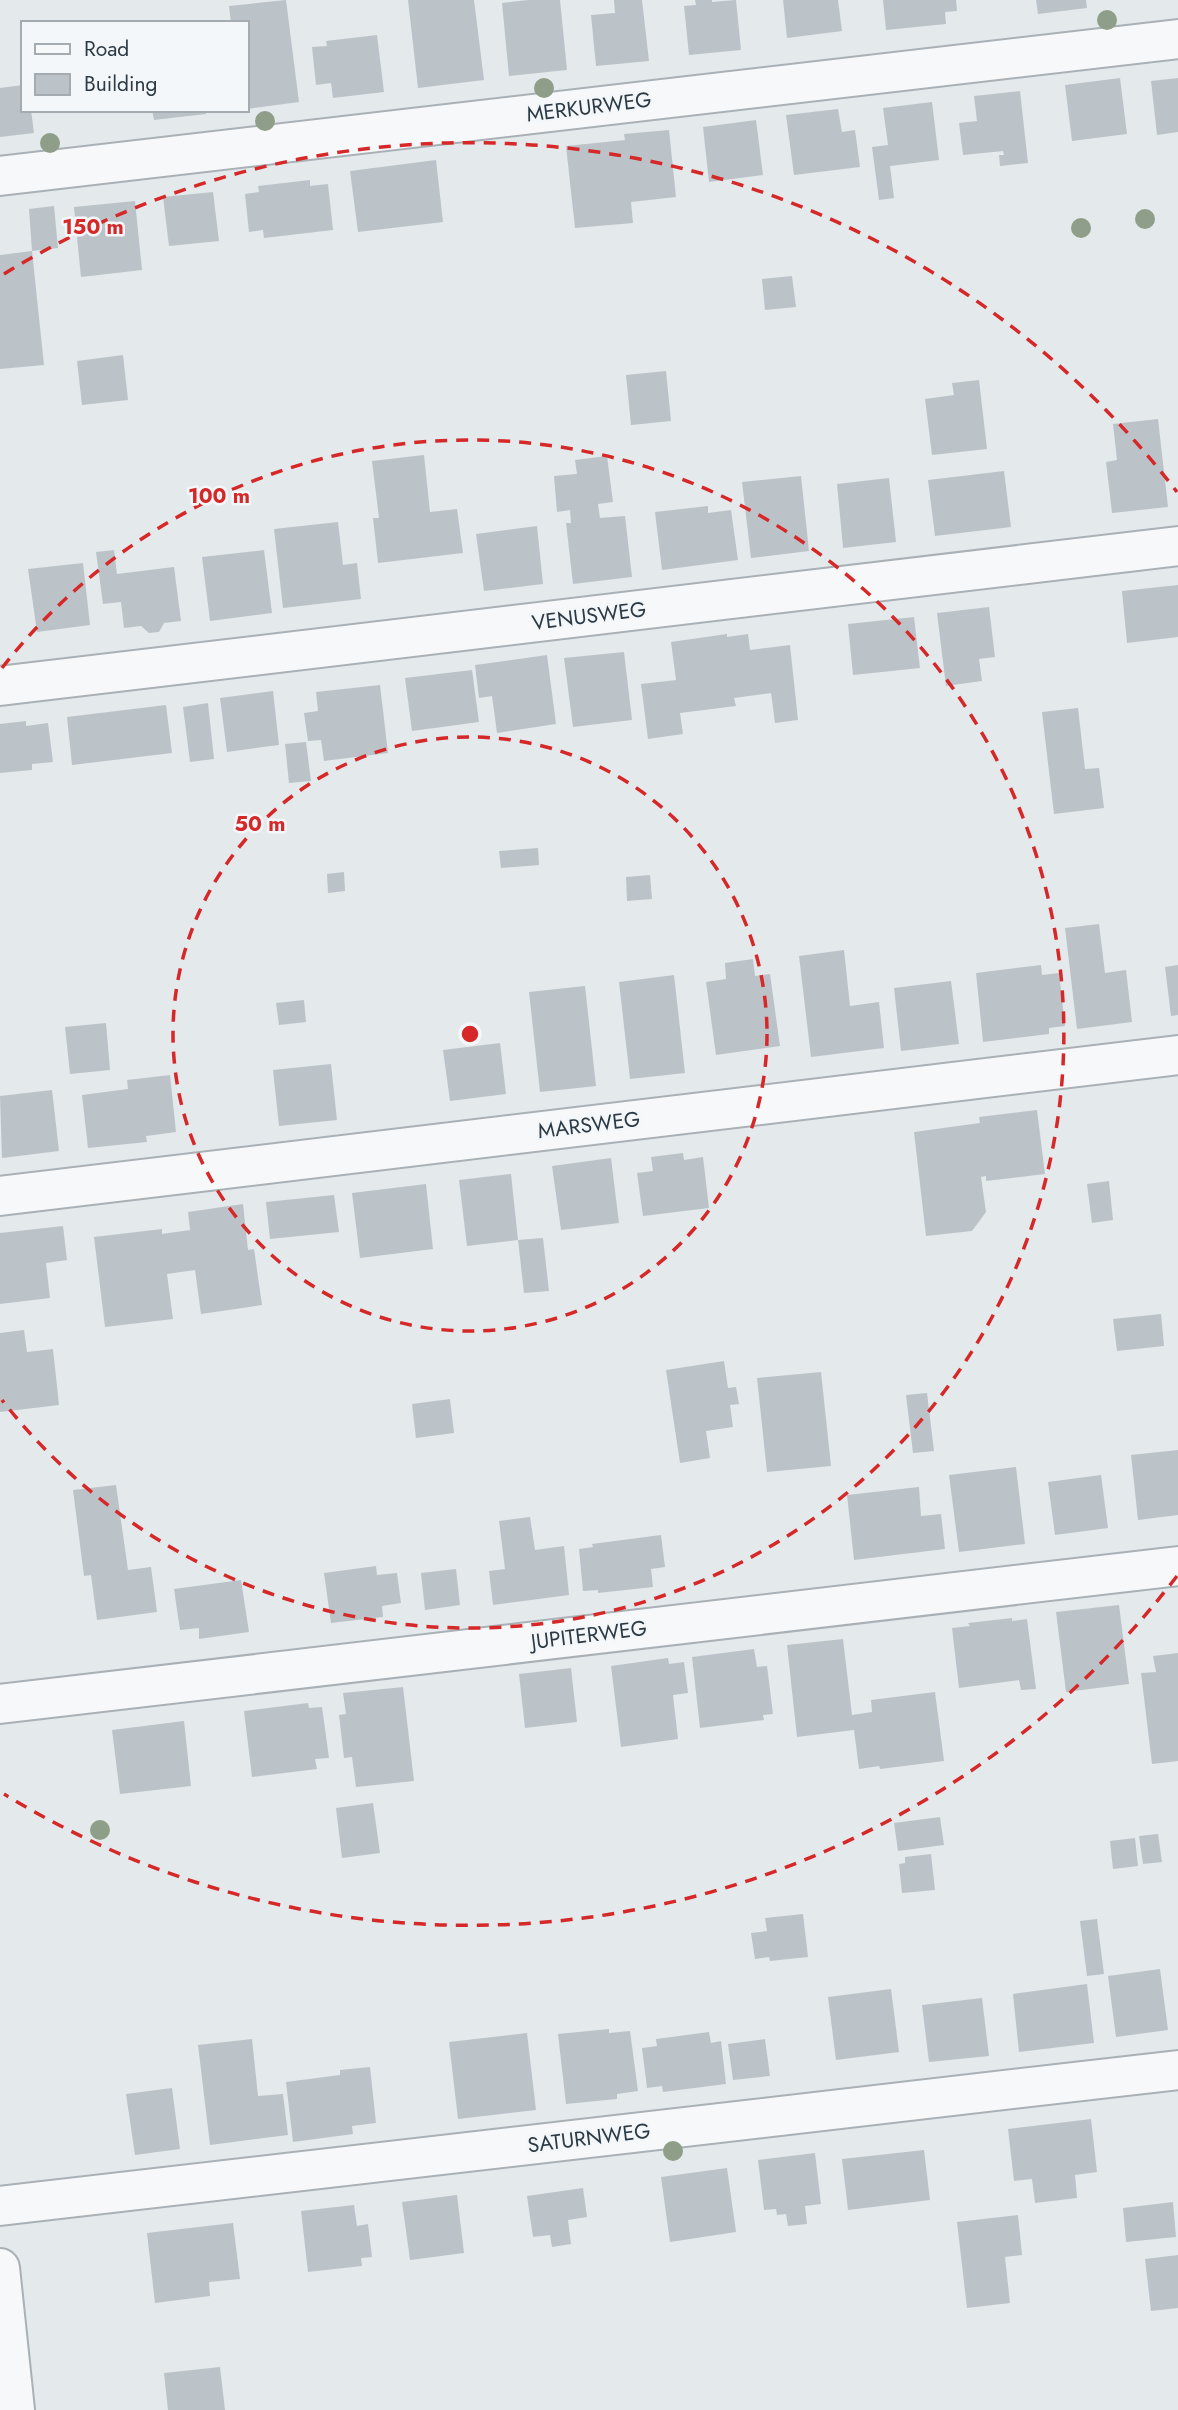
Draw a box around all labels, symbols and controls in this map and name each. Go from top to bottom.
legend [21,21,248,112]
text: Road [84,34,129,64]
text: Building [84,69,157,99]
street label: MERKURWEG [525,84,653,130]
text: 150 m [62,212,124,242]
text: 100 m [188,481,250,511]
street label: VENUSWEG [530,594,648,638]
text: 50 m [235,809,285,839]
centre of rings [458,1022,482,1046]
street label: MARSWEG [536,1104,642,1146]
street label: JUPITERWEG [526,1613,649,1657]
street label: SATURNWEG [526,2116,652,2160]

